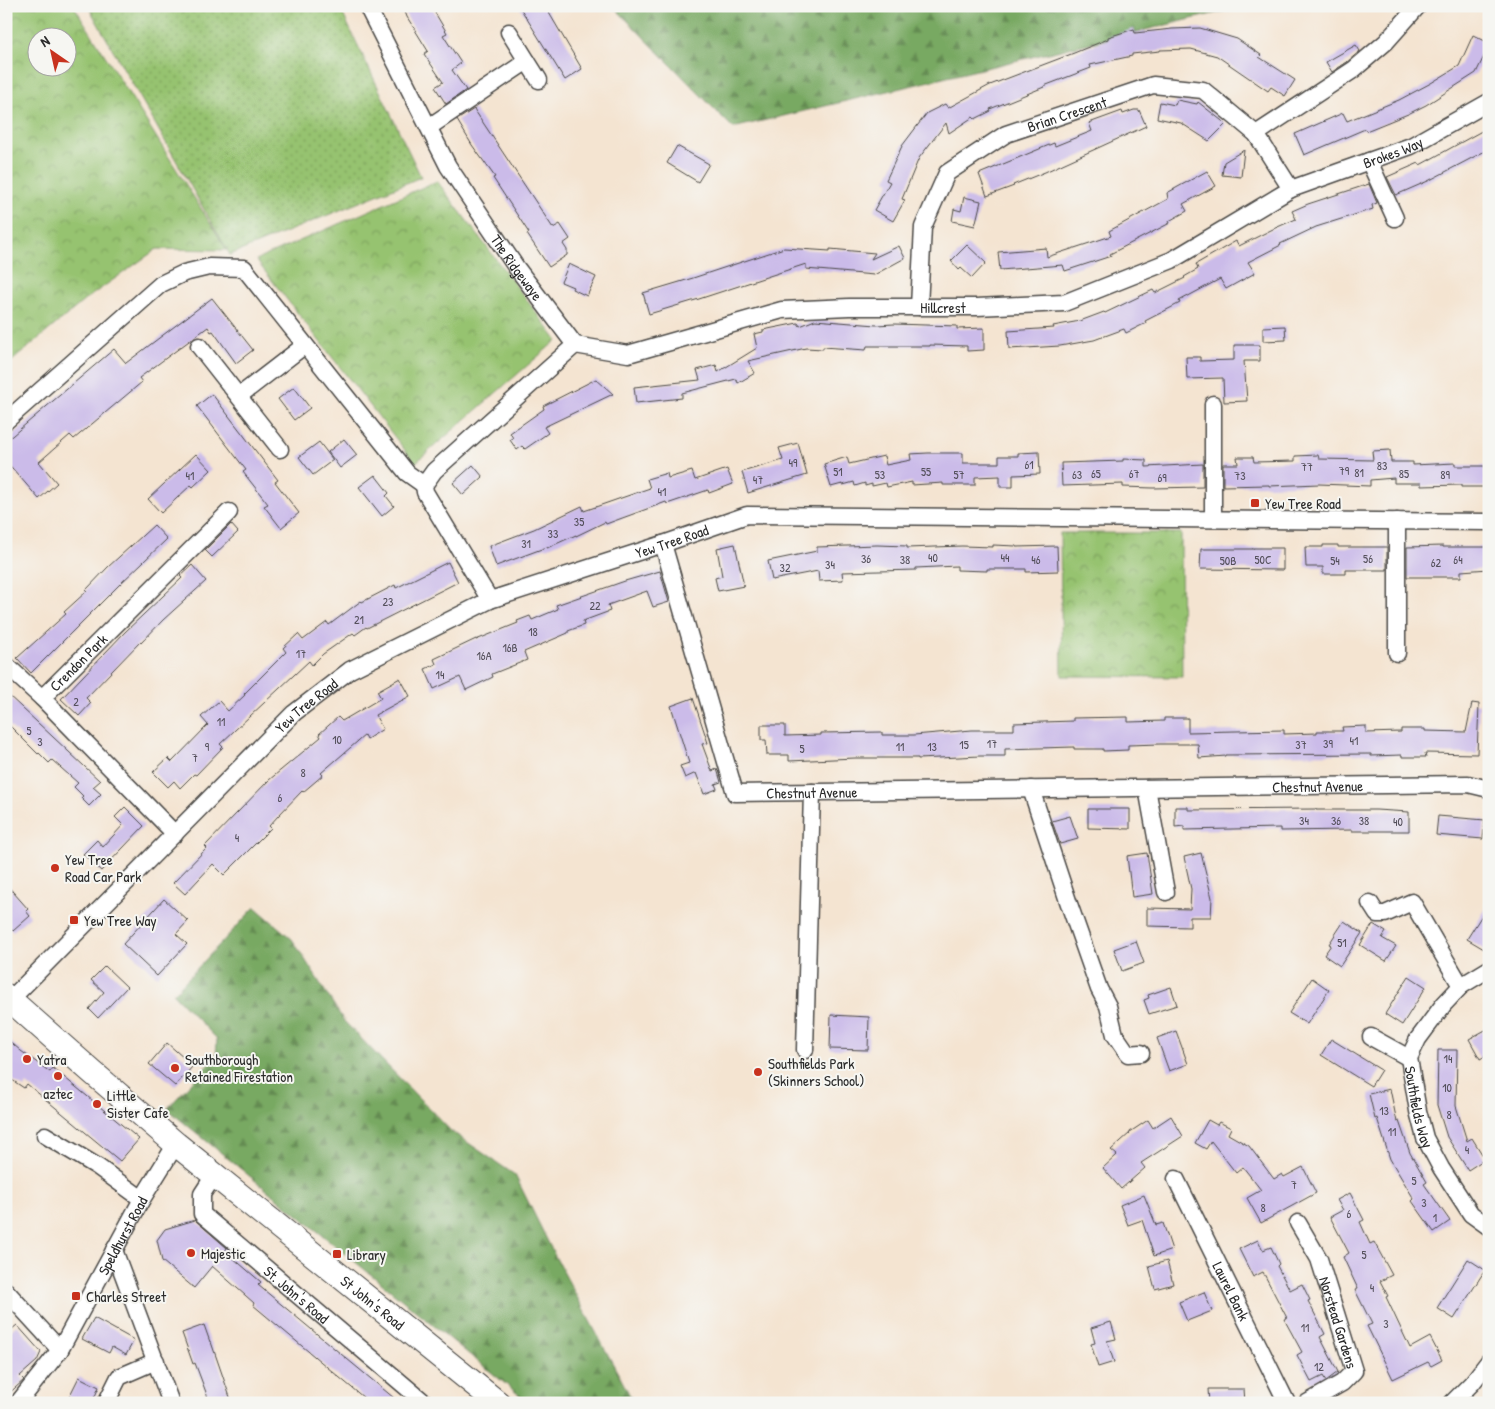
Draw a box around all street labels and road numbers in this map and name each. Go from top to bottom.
street label: Brian Crescent [1024,90,1110,137]
street label: Brokes Way [1360,131,1426,173]
street label: The Ridgewaye [486,230,548,305]
street label: Hillcrest [920,297,967,318]
street label: Yew Tree Road [632,519,711,563]
street label: Crendon Park [44,629,112,696]
street label: Yew Tree Road [270,673,342,737]
street label: Chestnut Avenue [1272,775,1363,797]
street label: Chestnut Avenue [766,781,857,803]
street label: Southfields Way [1400,1064,1439,1152]
street label: Speldhurst Road [92,1192,152,1278]
street label: Laurel Bank [1208,1258,1255,1324]
street label: St. John's Road [259,1260,334,1328]
street label: St John's Road [336,1270,409,1335]
street label: Norstead Gardens [1315,1274,1363,1371]

